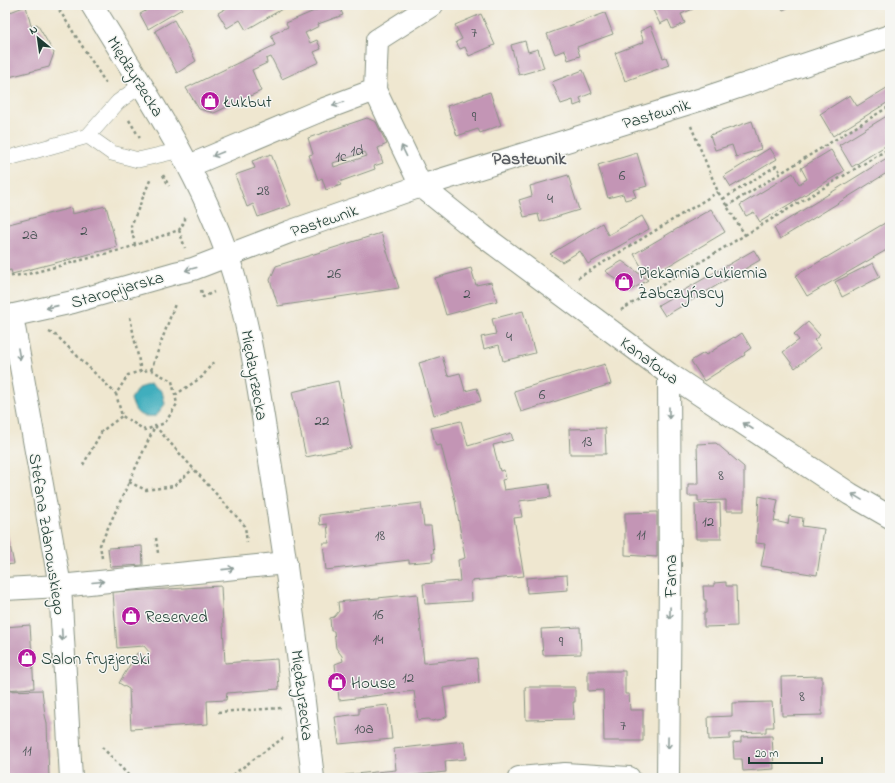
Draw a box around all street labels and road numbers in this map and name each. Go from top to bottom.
street label: Międzyrzecka [99,31,170,123]
street label: Pastewnik [619,92,694,137]
street label: Pastewnik [287,198,362,245]
street label: Staropijarska [68,265,167,316]
street label: Międzyrzecka [232,328,274,423]
street label: Kanałowa [614,331,684,391]
street label: Stefana Zdanowskiego [19,452,72,617]
street label: Farna [659,554,684,599]
street label: Międzyrzecka [283,648,319,742]

